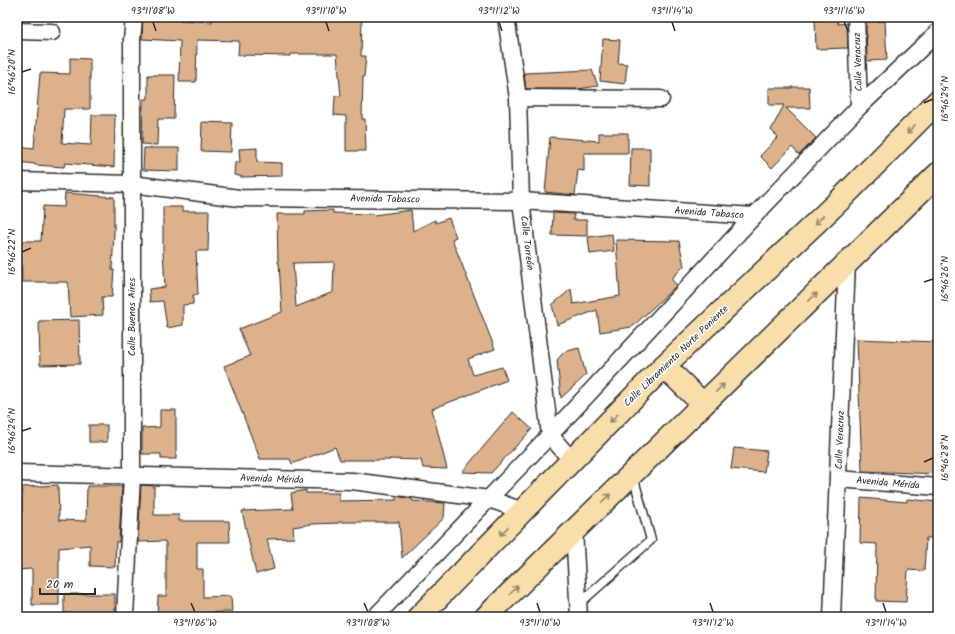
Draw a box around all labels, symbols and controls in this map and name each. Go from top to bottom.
text: 93°11'08"W [131,3,175,19]
text: 93°11'10"W [306,3,347,19]
text: 93°11'12"W [478,3,520,19]
text: 93°11'14"W [651,3,693,19]
text: 93°11'16"W [823,3,865,19]
street label: Calle Veracruz [849,32,867,92]
text: 16°46'20"N [4,49,20,95]
text: 16°46'24"N [937,76,953,122]
one-way arrow [906,124,916,134]
street label: Avenida Tabasco [350,190,420,208]
street label: Avenida Tabasco [674,203,745,223]
street label: Calle Torreón [516,215,538,271]
one-way arrow [813,216,824,225]
text: 16°46'22"N [4,229,20,275]
text: 16°46'26"N [937,256,953,302]
street label: Calle Buenos Aires [124,277,140,356]
one-way arrow [808,292,818,302]
street label: Calle Libramiento Norte Poniente [620,301,732,411]
one-way arrow [715,383,725,393]
text: 16°46'24"N [4,408,20,454]
street label: Calle Veracruz [831,410,849,470]
one-way arrow [609,413,619,423]
text: 16°46'28"N [937,435,953,481]
street label: Avenida Mérida [240,470,304,488]
street label: Avenida Mérida [856,472,921,494]
one-way arrow [601,493,611,503]
one-way arrow [499,526,509,536]
scale bar [40,570,95,596]
text: 20 m [46,575,74,594]
one-way arrow [509,585,519,594]
text: 93°11'06"W [173,615,217,631]
text: 93°11'08"W [346,615,390,631]
text: 93°11'10"W [520,615,561,631]
text: 93°11'12"W [692,615,734,631]
text: 93°11'14"W [865,615,907,631]

